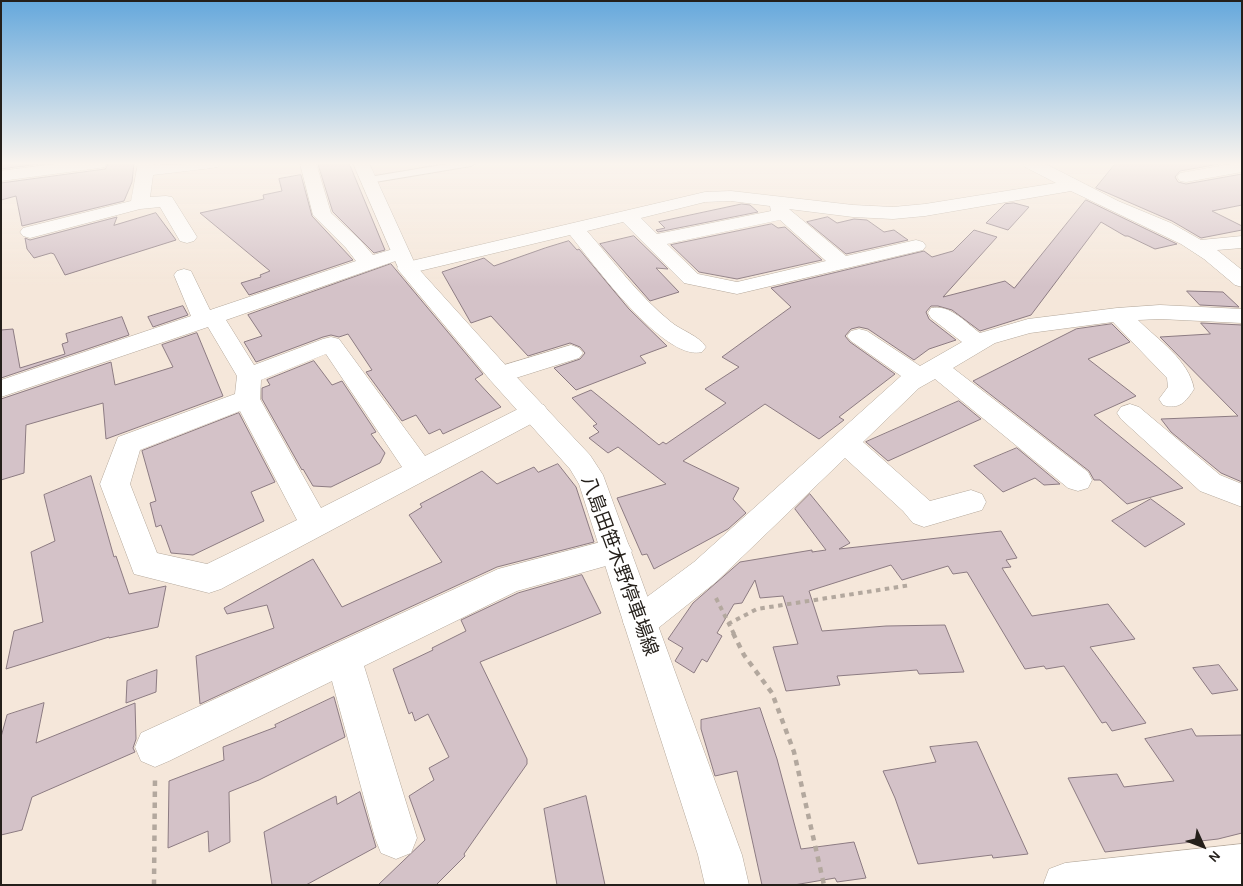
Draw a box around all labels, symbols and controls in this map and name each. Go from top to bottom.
street label: 八島田笹木野停車場線 [576,473,662,659]
north arrow [1178,821,1228,871]
text: N [1205,847,1224,866]

